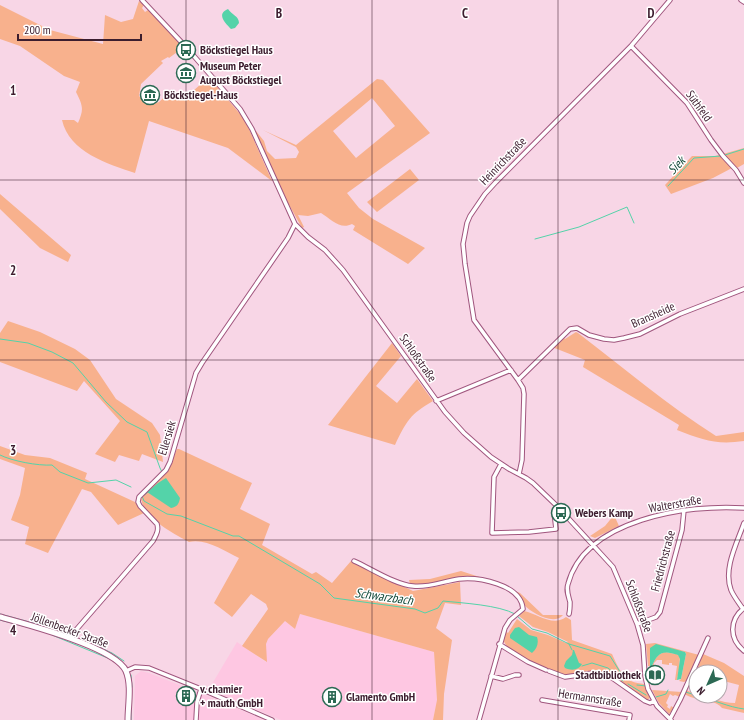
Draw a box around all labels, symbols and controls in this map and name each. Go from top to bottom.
text: B [276,5,282,22]
text: C [462,5,468,22]
text: D [648,5,655,22]
scale bar [18,16,141,42]
text: 200 m [24,22,51,37]
bus stop icon: Böckstiegel Haus [175,39,197,61]
place label: Böckstiegel Haus [200,42,273,57]
place label: Museum Peter August Böckstiegel [199,58,282,87]
museum icon: Museum Peter August Böckstiegel [175,62,197,84]
text: 1 [10,82,16,99]
museum icon: Böckstiegel-Haus [139,84,161,106]
place label: Böckstiegel-Haus [164,87,238,102]
street label: Süthfeld [683,87,716,124]
street label: Heinrichstraße [476,133,529,188]
water label: Siek [664,151,690,178]
text: 2 [10,262,16,279]
street label: Bransheide [629,298,677,331]
street label: Schloßstraße [397,331,440,384]
street label: Ellersiek [154,418,179,457]
text: 3 [10,442,16,459]
street label: Walterstraße [648,492,702,515]
bus stop icon: Webers Kamp [550,502,572,524]
place label: Webers Kamp [574,505,634,520]
street label: Friedrichstraße [647,529,678,593]
street label: Schloßstraße [623,578,656,634]
water label: Schwarzbach [354,584,415,609]
street label: Jöllenbecker Straße [29,608,111,650]
text: 4 [10,622,17,639]
library icon: Stadtbibliothek [644,664,666,686]
north arrow [688,664,728,704]
place label: Stadtbibliothek [575,667,641,682]
place label: v. chamier + mauth GmbH [199,681,263,710]
text: N [694,684,708,698]
building icon: v. chamier + mauth GmbH [175,685,197,707]
street label: Hermannstraße [557,685,623,710]
building icon: Glamento GmbH [321,686,343,708]
place label: Glamento GmbH [346,689,415,704]

